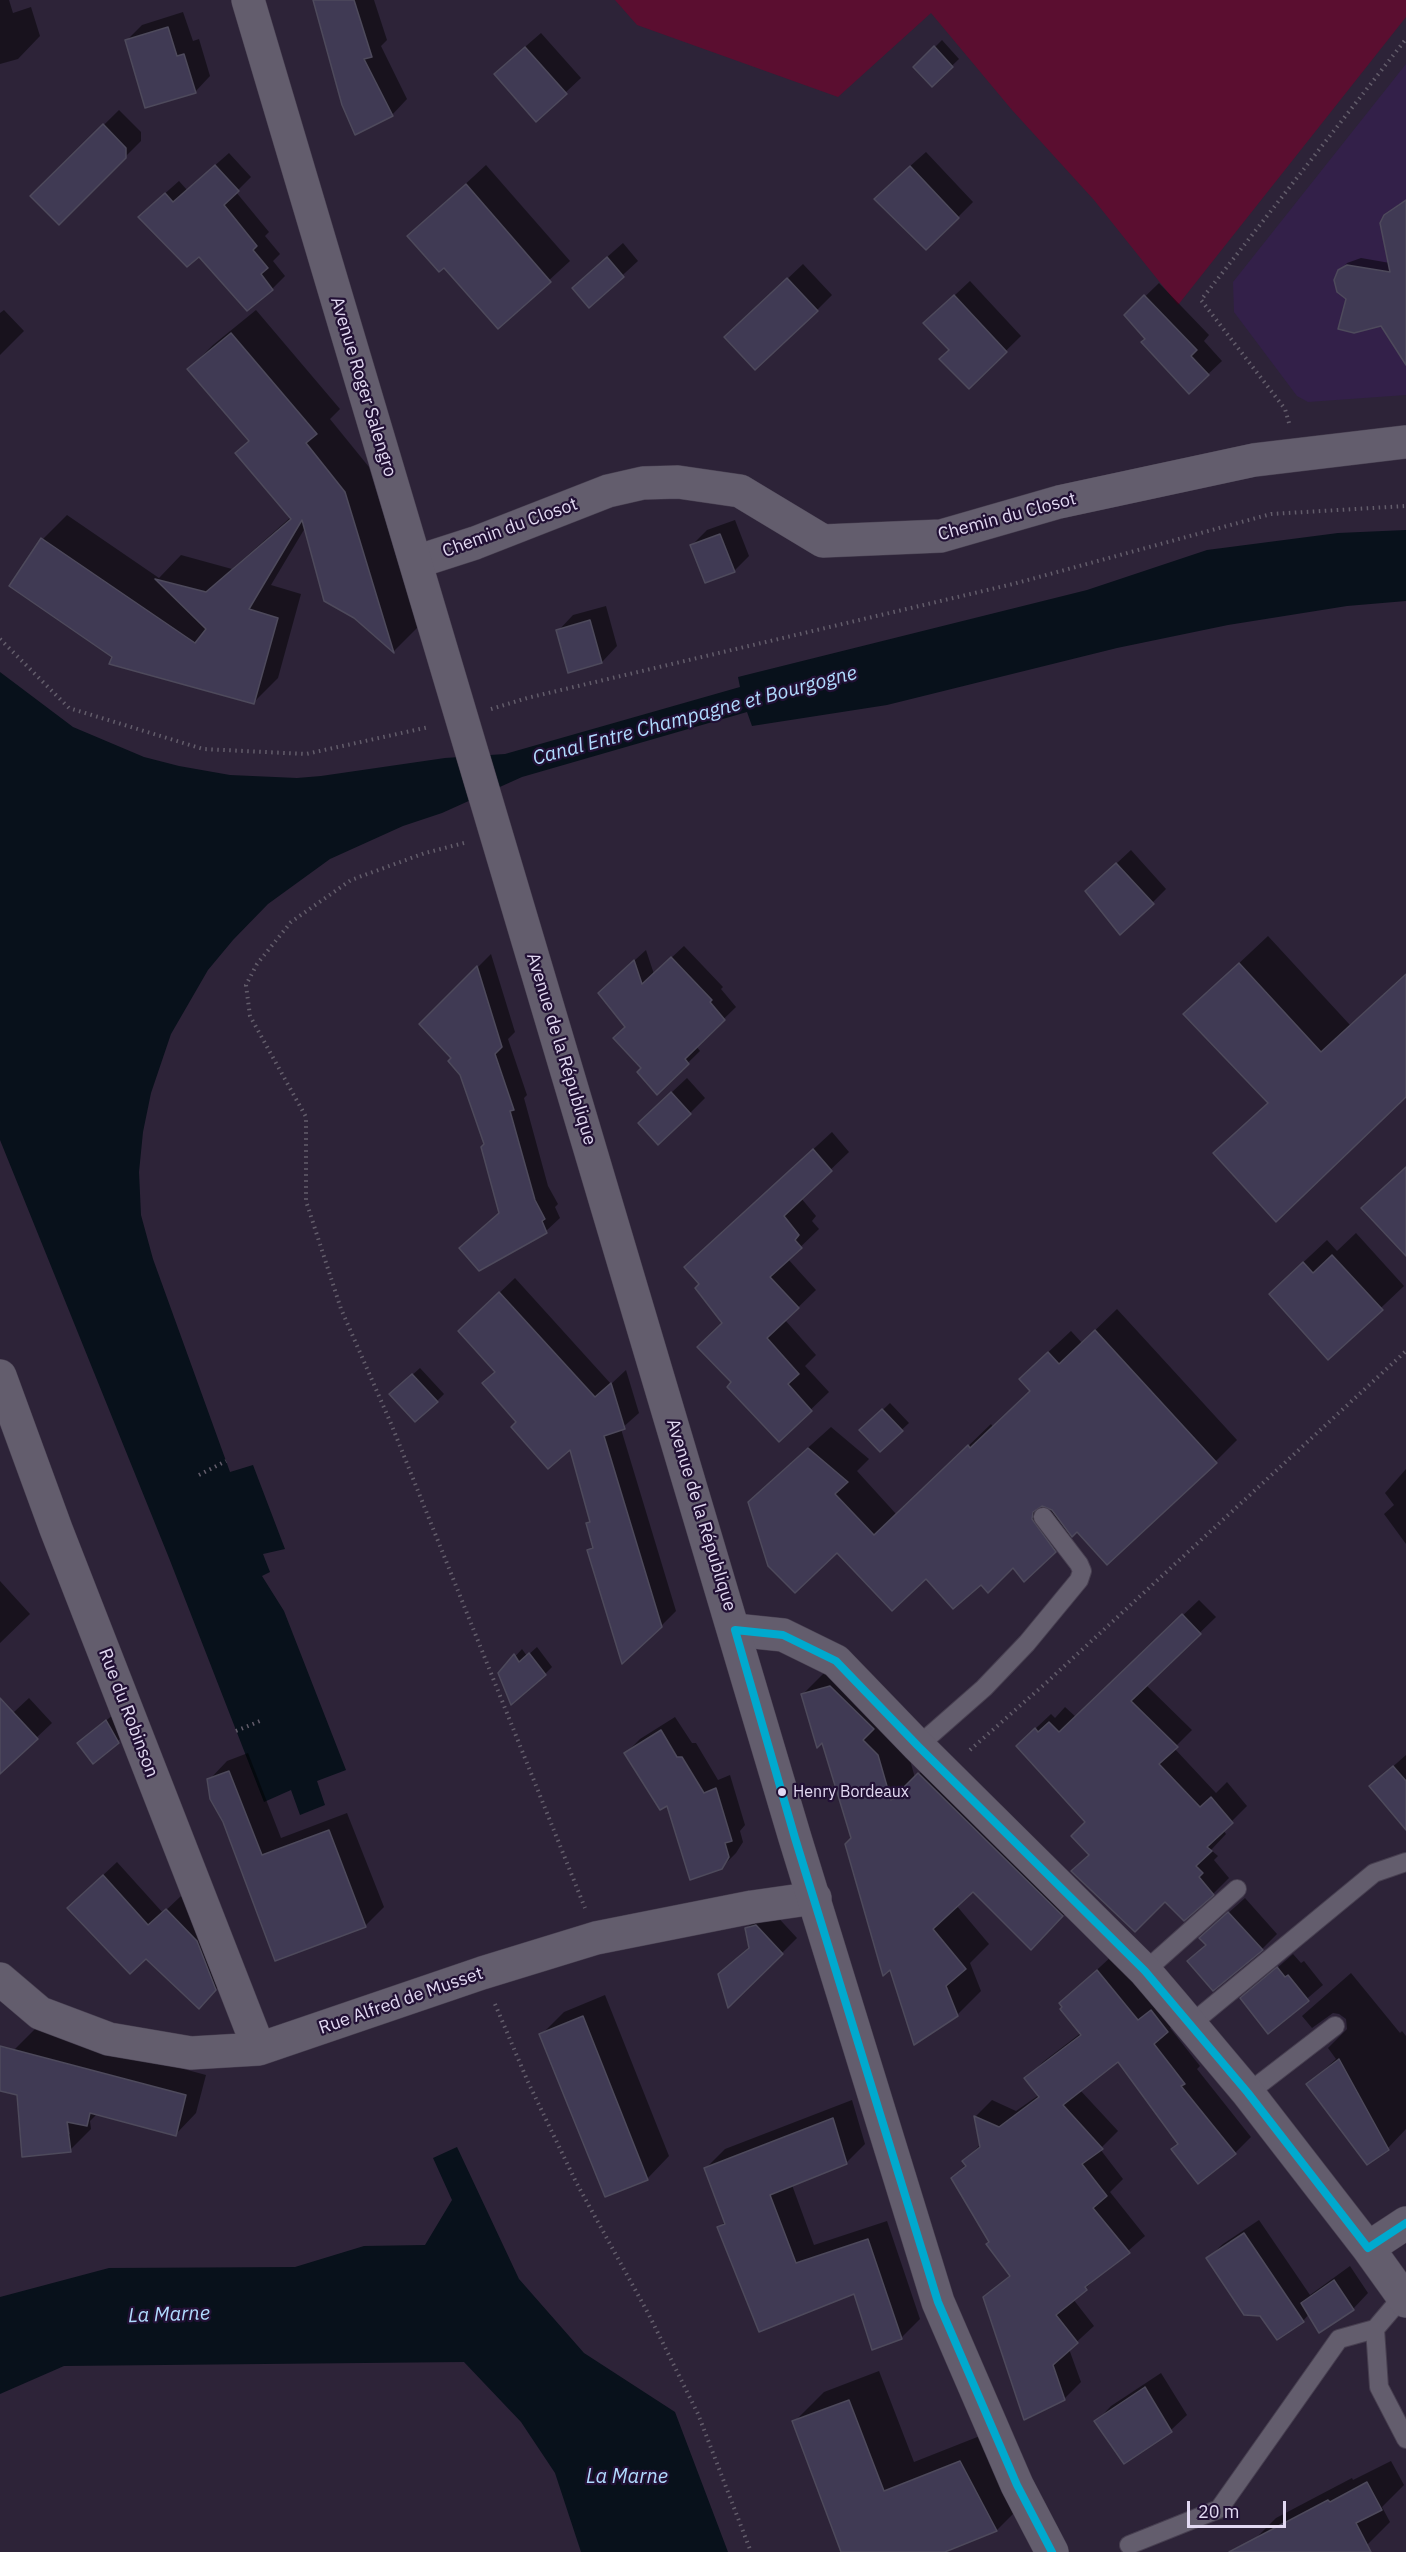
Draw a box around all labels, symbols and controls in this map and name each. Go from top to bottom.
street label: Avenue Roger Salengro [325,294,401,480]
street label: Chemin du Closot [936,488,1078,546]
street label: Chemin du Closot [439,494,581,562]
water label: Canal Entre Champagne et Bourgogne [530,661,860,771]
street label: Avenue de la République [521,950,601,1148]
street label: Avenue de la République [661,1416,741,1614]
street label: Rue du Robinson [93,1645,163,1781]
place label: Henry Bordeaux [793,1782,909,1802]
marker: Henry Bordeaux [776,1786,788,1798]
street label: Rue Alfred de Musset [316,1963,486,2039]
water label: La Marne [128,2302,210,2328]
water label: La Marne [586,2465,668,2489]
scale bar [1190,2489,1289,2527]
text: 20 m [1198,2500,1240,2523]

